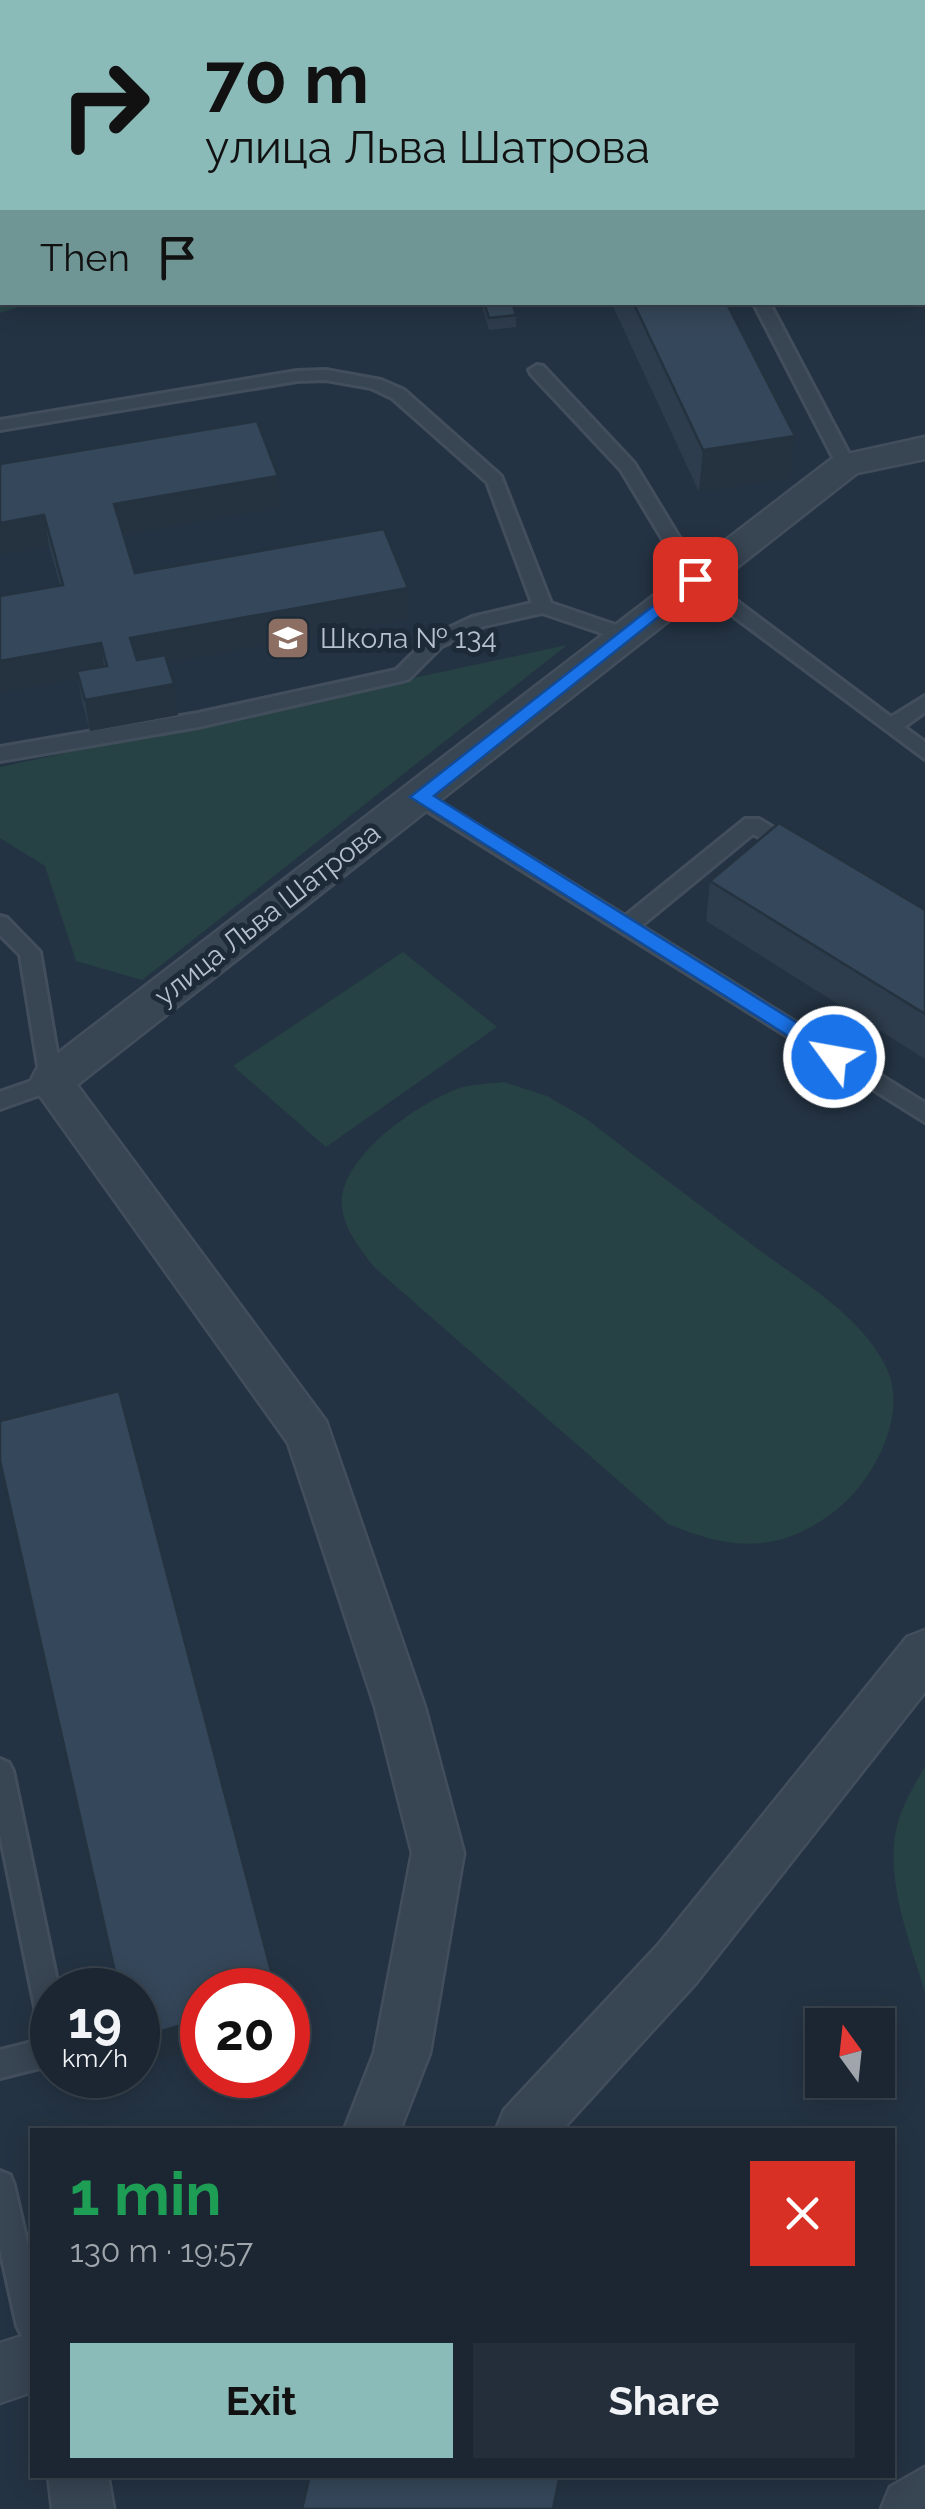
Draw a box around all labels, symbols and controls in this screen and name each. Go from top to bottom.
text: 70 m [205,37,369,119]
icon: right [40,40,170,170]
text: улица Льва Шатрова [205,121,650,174]
icon: arrive [150,230,205,285]
text: Then [40,235,130,280]
pin [653,537,738,622]
icon: arrive [668,552,723,607]
school or university icon: Школа № 134 [265,615,311,661]
place label: Школа № 134 [320,622,497,655]
street label: улица Льва Шатрова [148,816,387,1013]
position arrow [782,1005,886,1109]
speed limit sign: 20 [180,1968,310,2098]
text: 19 [68,1991,122,2050]
north arrow [805,2008,895,2098]
map controls [805,2008,895,2098]
text: km/h [62,2043,128,2073]
text: 1 min [70,2159,221,2229]
button: close [750,2161,855,2266]
text: 130 m · 19:57 [70,2232,253,2269]
button: Exit [70,2343,453,2458]
button: Share [473,2343,855,2458]

